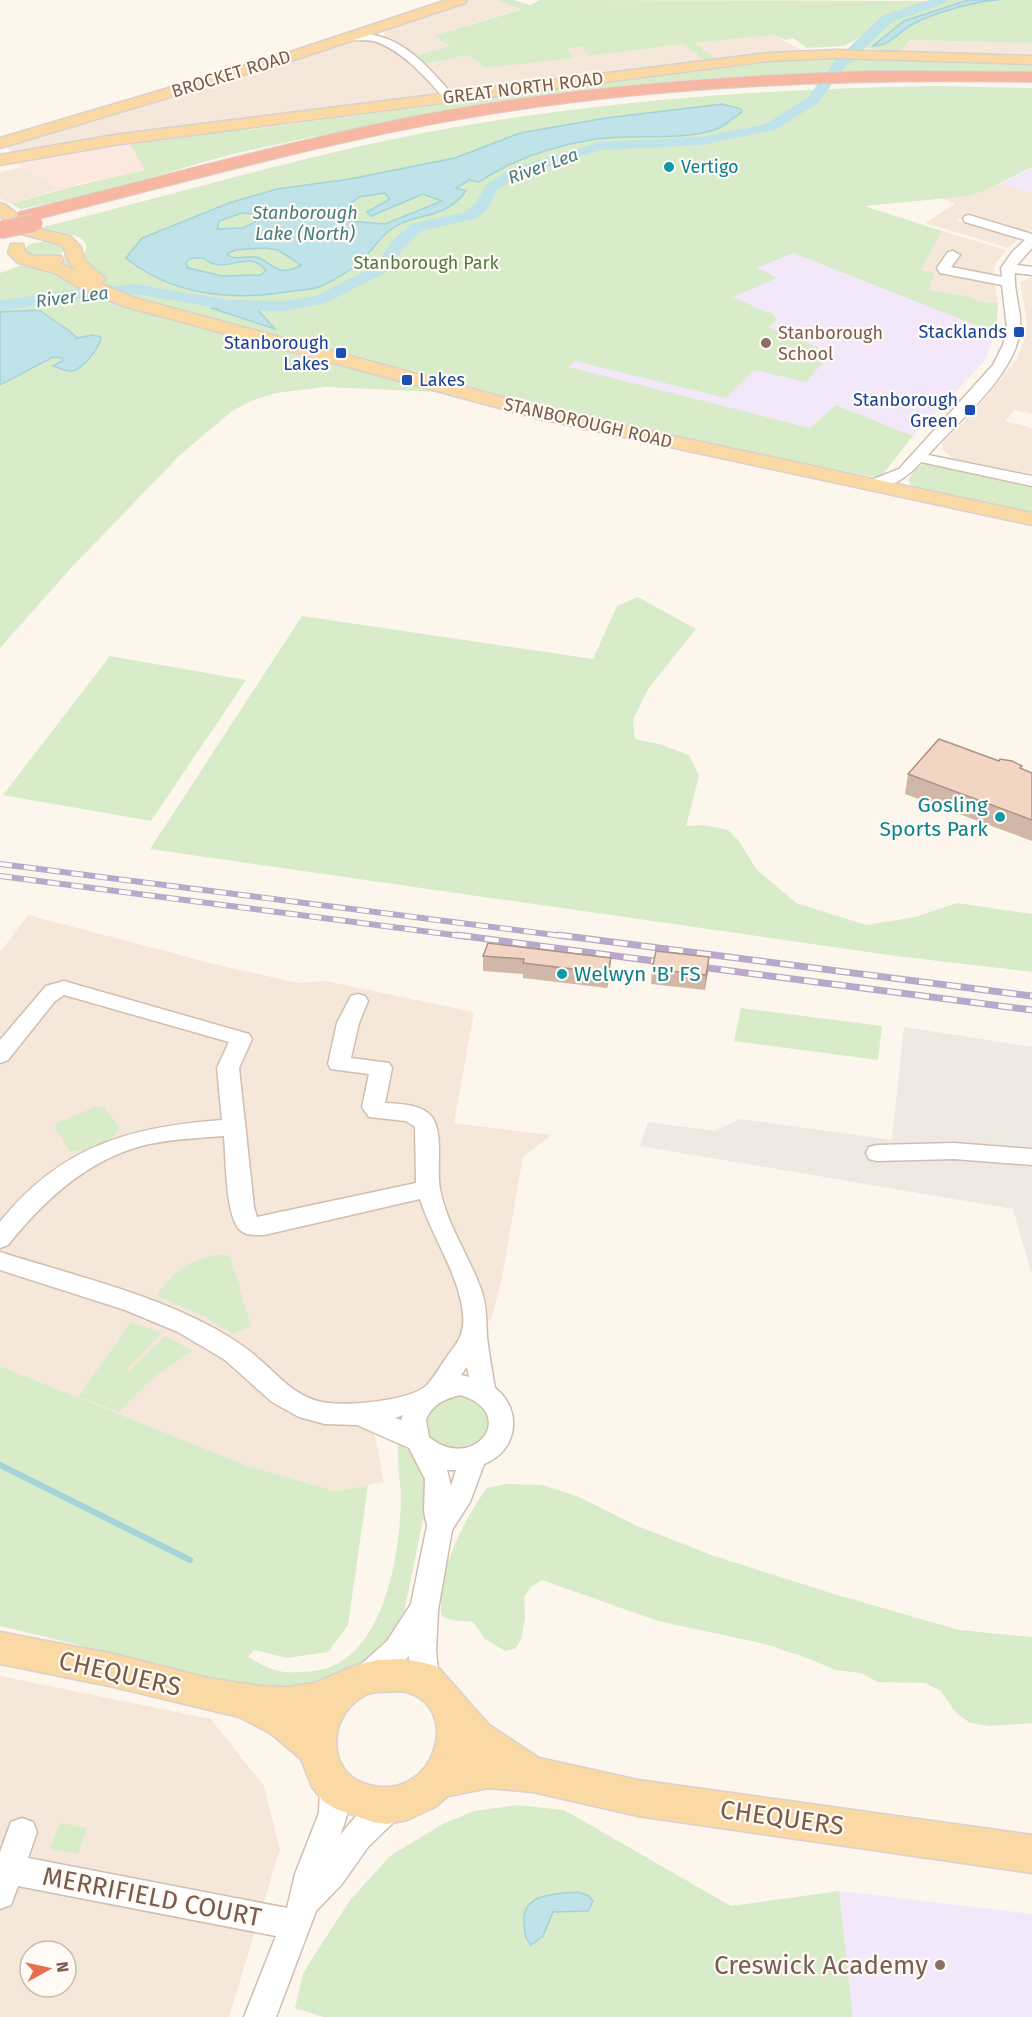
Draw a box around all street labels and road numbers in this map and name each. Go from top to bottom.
street label: BROCKET ROAD [169,45,293,103]
street label: GREAT NORTH ROAD [441,67,605,109]
street label: STANBOROUGH ROAD [502,393,674,453]
street label: CHEQUERS [56,1645,184,1703]
street label: CHEQUERS [718,1794,846,1842]
street label: MERRIFIELD COURT [40,1861,265,1934]

